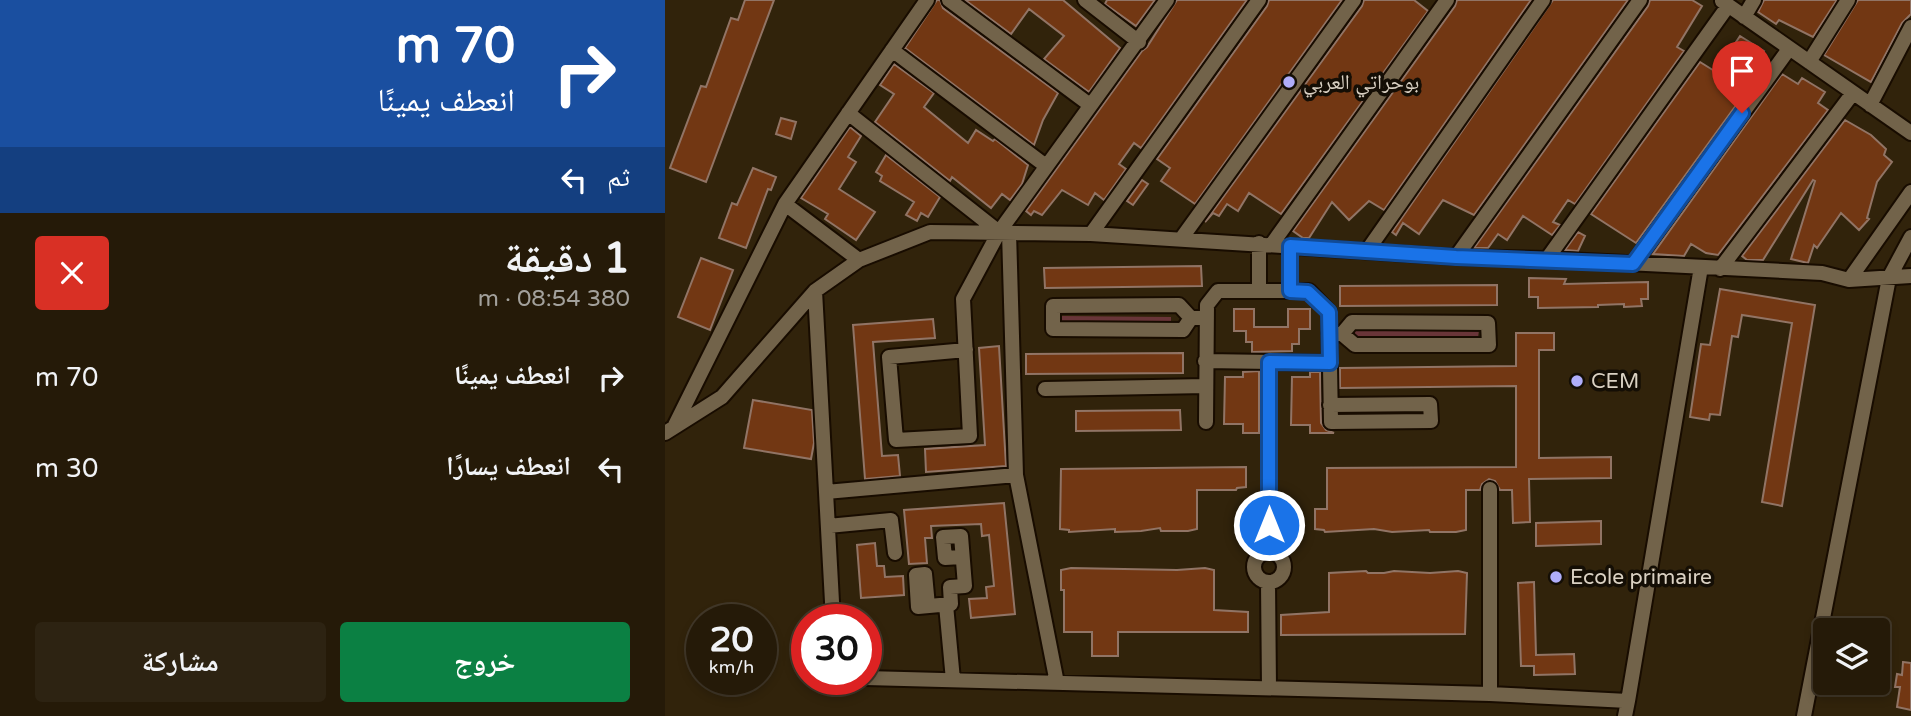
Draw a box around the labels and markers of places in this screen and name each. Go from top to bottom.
pin [1712,41,1772,113]
place label: بوحراتي العربي [1303,70,1419,98]
marker: بوحراتي العربي [1281,74,1297,90]
place label: CEM [1591,369,1639,394]
marker: CEM [1569,373,1585,389]
place label: Ecole primaire [1570,565,1712,590]
marker: Ecole primaire [1548,569,1564,585]

